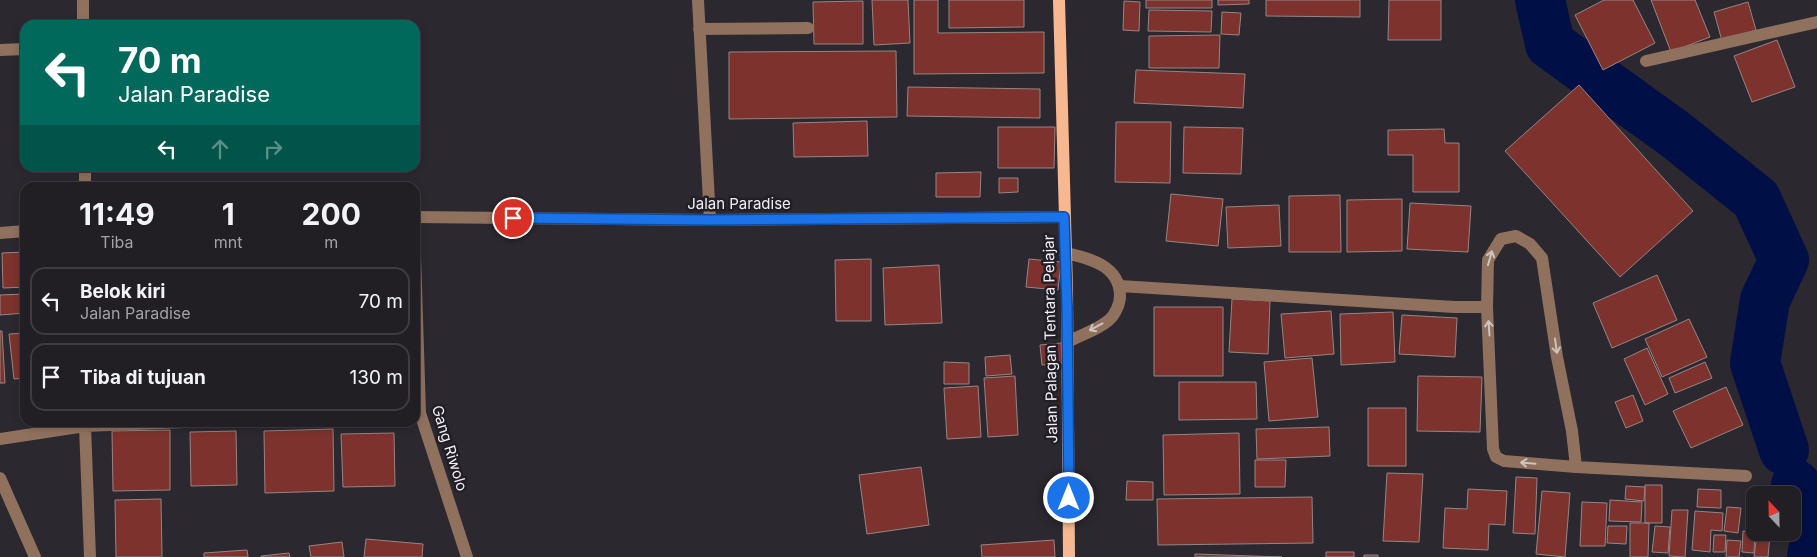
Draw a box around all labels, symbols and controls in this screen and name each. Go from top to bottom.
text: 70 m [118,39,202,81]
icon: left [35,40,100,105]
text: Jalan Paradise [118,81,270,107]
icon: left [153,135,181,163]
icon: ahead [206,135,234,163]
icon: right [259,135,287,163]
street label: Jalan Paradise [687,194,791,213]
text: 11:49 [79,196,155,232]
text: 1 [222,196,235,232]
text: 200 [302,196,361,232]
pin [492,197,534,239]
icon: arrive [499,204,527,232]
text: Tiba [100,232,133,252]
text: mnt [214,232,243,252]
text: m [324,232,338,252]
street label: Jalan Palagan Tentara Pelajar [1039,234,1061,444]
one-way arrow [1486,251,1495,267]
text: Belok kiri [80,280,165,303]
icon: left [37,287,65,315]
text: 70 m [359,290,403,313]
text: Jalan Paradise [80,303,191,323]
one-way arrow [1484,320,1493,336]
one-way arrow [1089,323,1104,332]
one-way arrow [1551,338,1561,354]
icon: arrive [37,363,65,391]
text: Tiba di tujuan [80,366,206,389]
text: 130 m [350,366,403,389]
street label: Gang Riwolo [428,403,472,493]
one-way arrow [1520,458,1536,468]
position arrow [1042,471,1094,523]
north arrow [1746,486,1801,541]
map controls [1746,486,1801,541]

